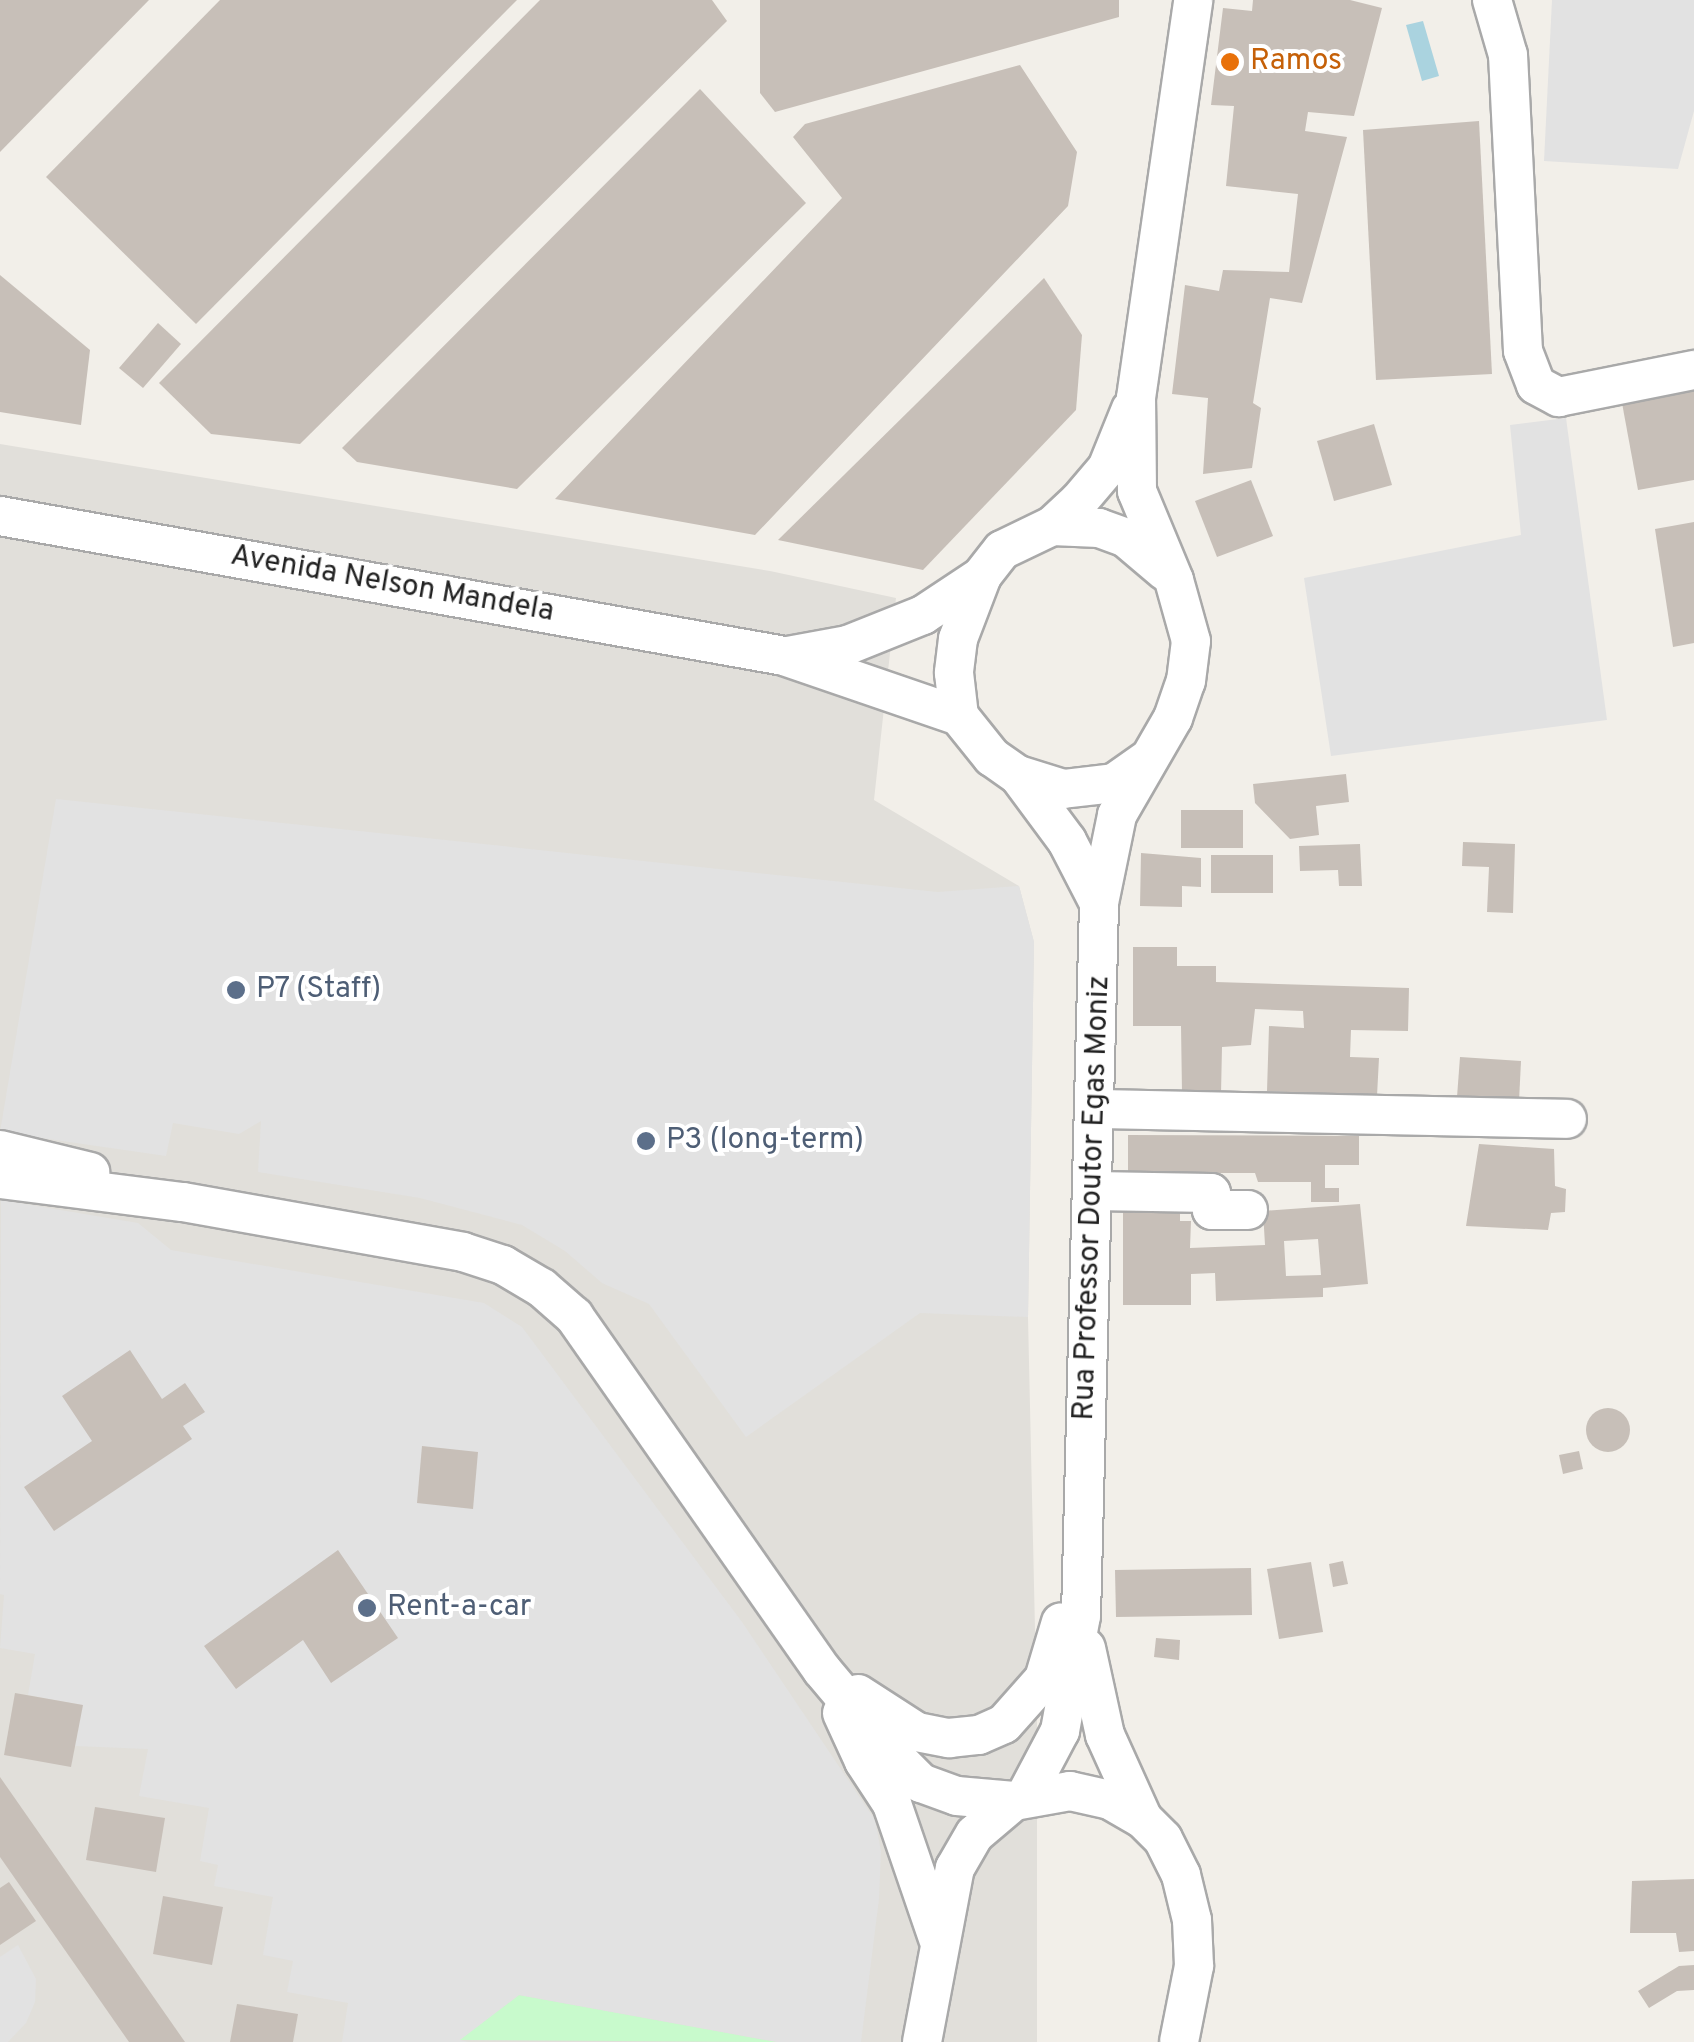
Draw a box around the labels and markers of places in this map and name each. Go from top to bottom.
place label: Ramos [1250,44,1342,80]
marker: Ramos [1219,51,1241,73]
place label: P7 (Staff) [256,972,383,1008]
marker: P7 (Staff) [225,979,247,1001]
place label: P3 (long-term) [666,1123,864,1159]
marker: P3 (long-term) [635,1130,657,1152]
place label: Rent-a-car [387,1590,532,1626]
marker: Rent-a-car [356,1597,378,1619]

